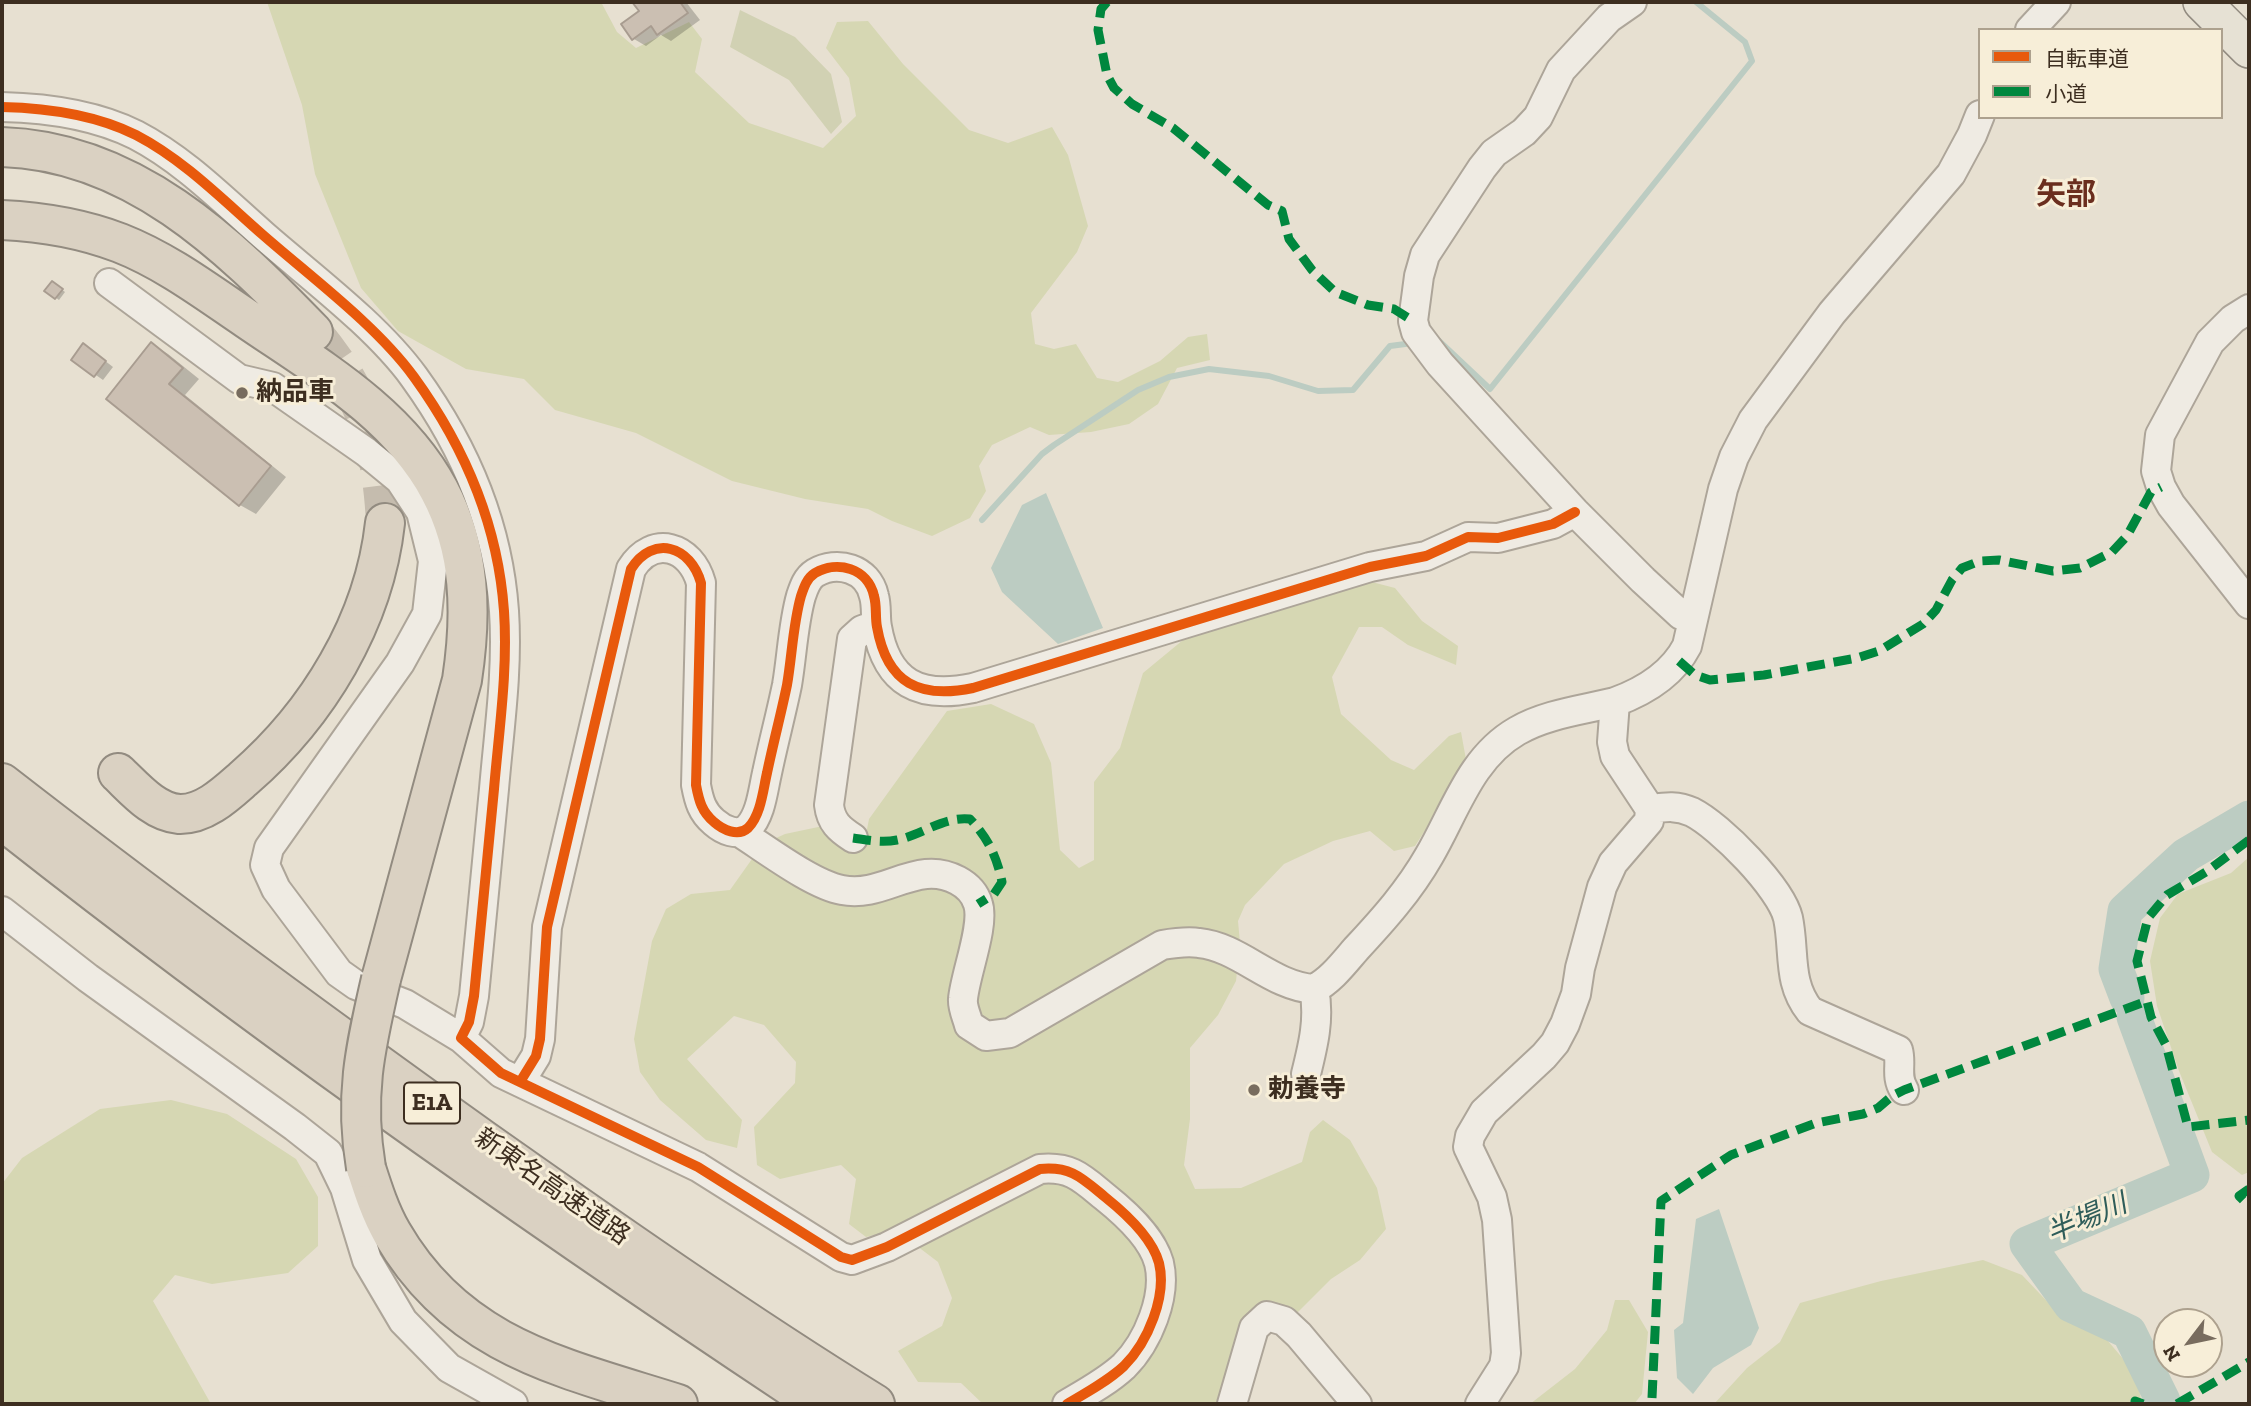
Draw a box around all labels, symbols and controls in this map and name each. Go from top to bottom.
legend [1978,28,2223,119]
text: 自転車道 [2045,46,2129,71]
text: 小道 [2045,81,2087,106]
district label: 矢部 [2036,177,2096,213]
place label: 納品車 [256,377,334,409]
marker: 納品車 [234,385,250,401]
place label: 勅養寺 [1268,1074,1346,1106]
marker: 勅養寺 [1246,1082,1262,1098]
road number: E1A [404,1083,460,1124]
street label: 新東名高速道路 [469,1122,635,1252]
water label: 半場川 [2042,1187,2132,1251]
north arrow [2153,1308,2223,1378]
text: N [2158,1341,2185,1366]

